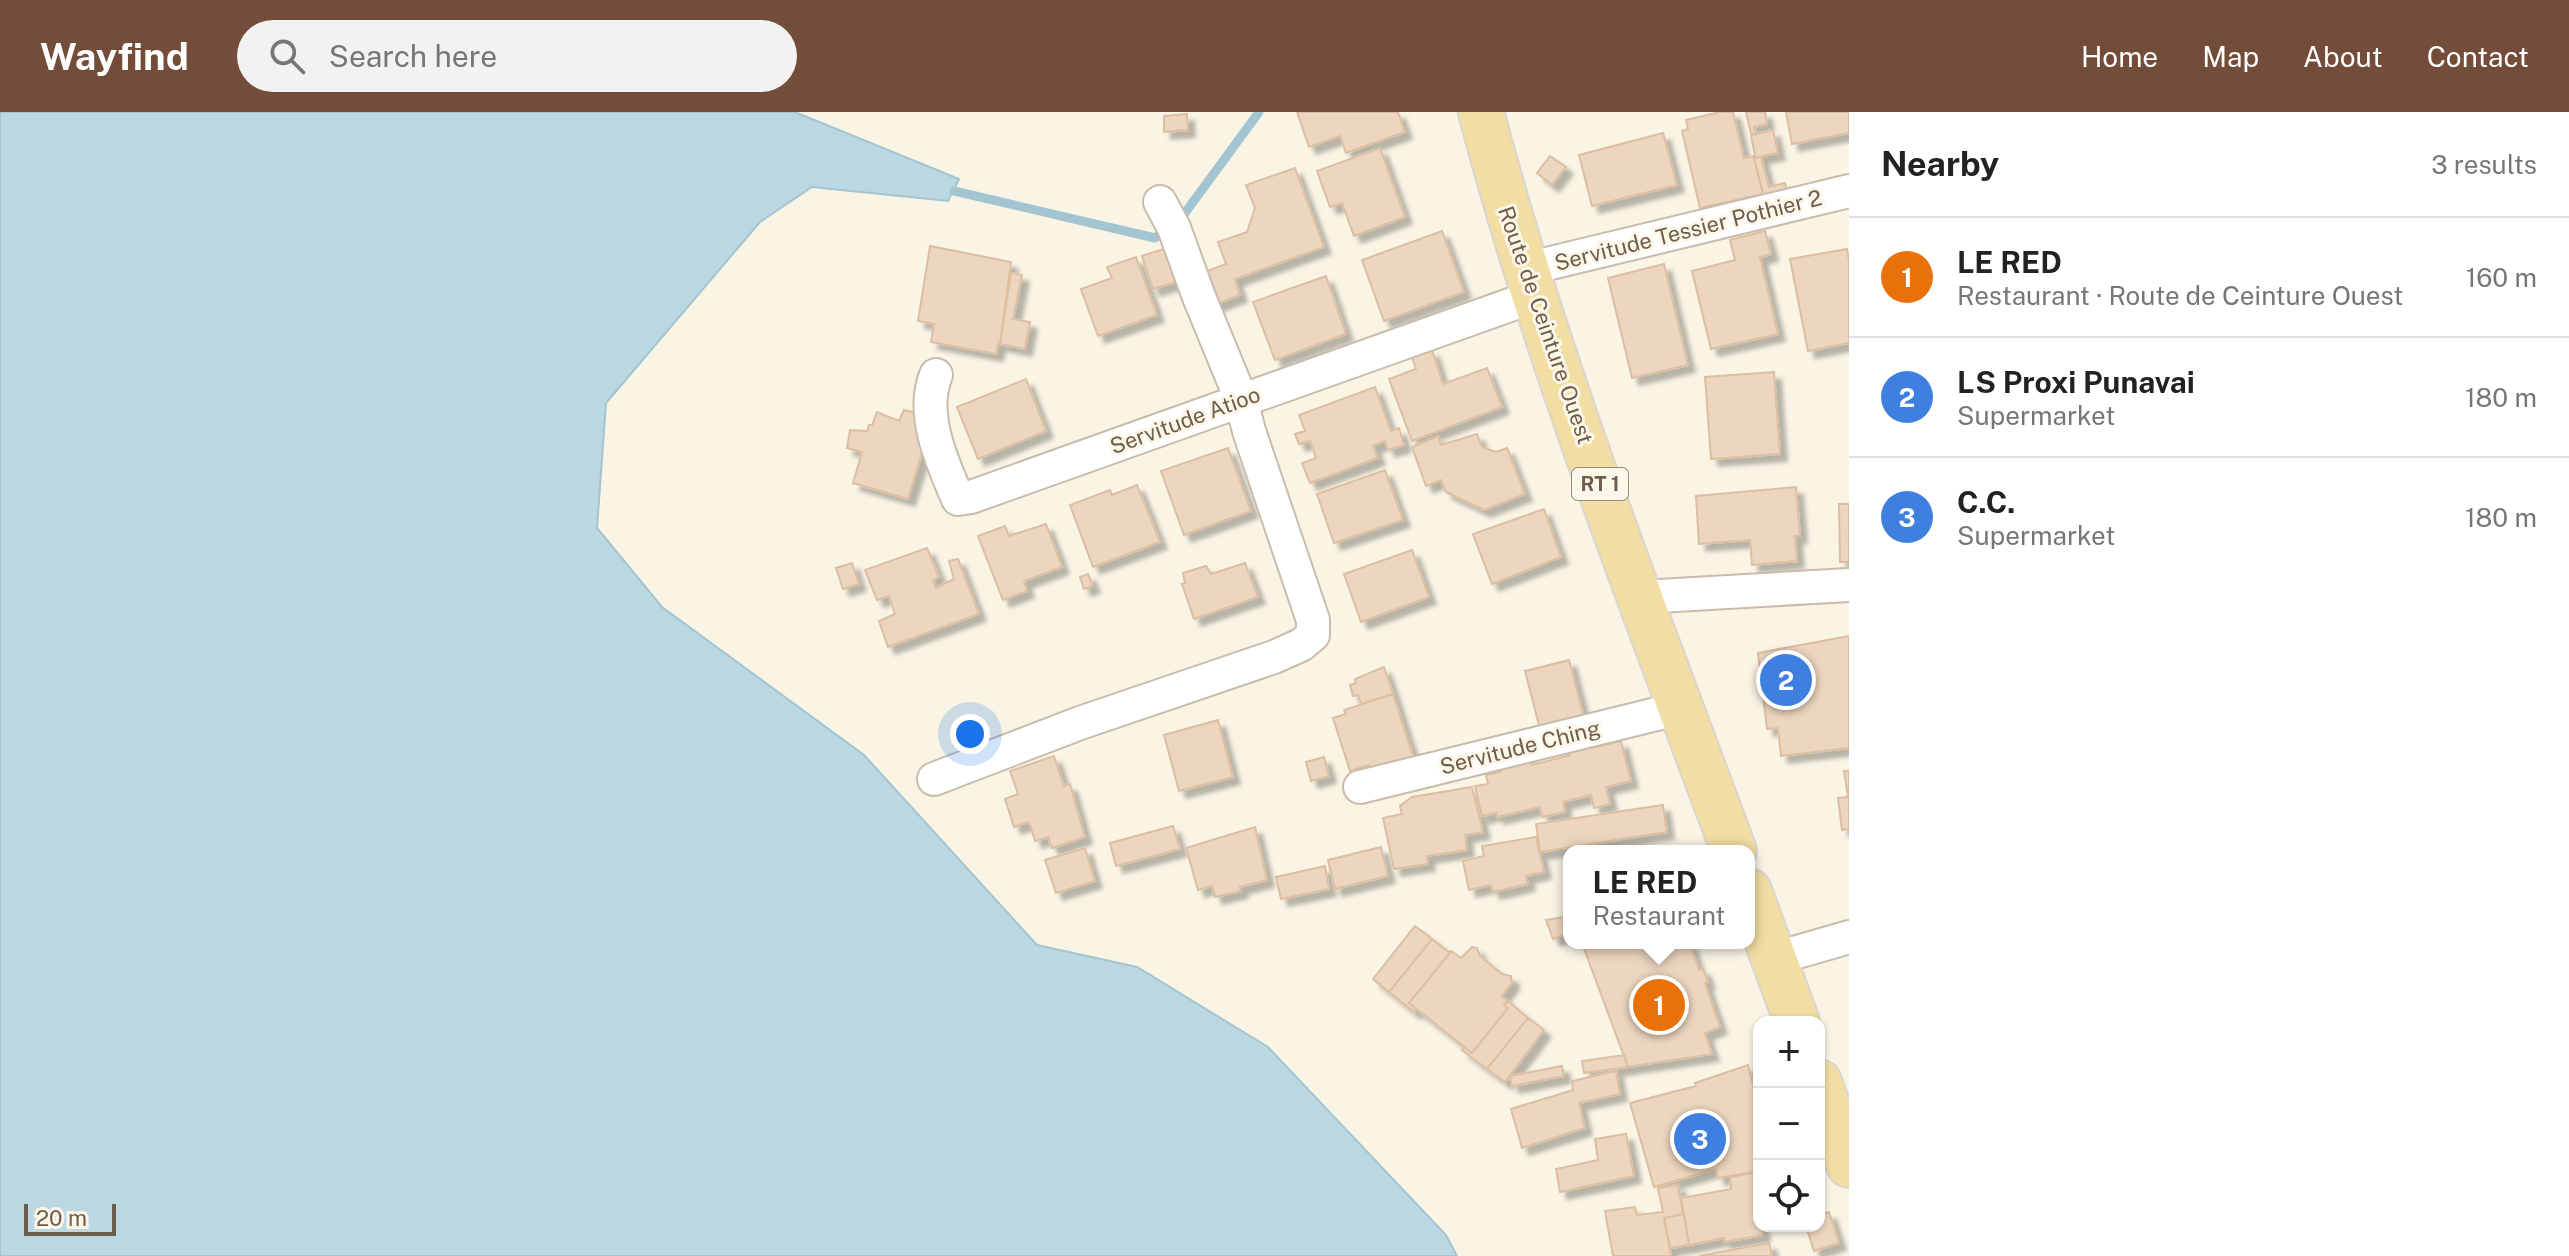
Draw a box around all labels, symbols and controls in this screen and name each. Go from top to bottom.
search box [237,20,797,92]
text: Wayfind [40,34,189,79]
icon: search [265,34,309,78]
text: Search here [329,38,497,74]
text: Home [2081,40,2158,73]
text: Map [2202,40,2259,73]
text: About [2303,40,2383,73]
text: Contact [2427,40,2529,73]
text: Nearby [1881,144,1999,184]
text: 3 results [2431,149,2537,180]
street label: Servitude Tessier Pothier 2 [1552,184,1824,276]
street label: Route de Ceinture Ouest [1493,203,1599,447]
text: LE RED [1957,244,2062,280]
text: 1 [1901,262,1913,293]
text: 160 m [2466,262,2537,293]
text: Restaurant · Route de Ceinture Ouest [1957,280,2404,311]
text: LS Proxi Punavai [1957,364,2195,400]
street label: Servitude Atioo [1106,381,1264,459]
text: 2 [1899,382,1915,413]
text: 180 m [2465,382,2537,413]
text: Supermarket [1957,400,2115,431]
road number: RT 1 [1572,468,1628,500]
text: C.C. [1957,484,2015,520]
text: 3 [1898,502,1916,533]
text: 180 m [2465,502,2537,533]
text: Supermarket [1957,520,2115,551]
pin: 2 [1760,650,1812,710]
your location [950,714,990,754]
street label: Servitude Ching [1437,714,1603,780]
popup [1563,845,1755,949]
text: LE RED [1593,864,1697,900]
text: Restaurant [1593,900,1725,931]
pin: 1 [1633,975,1685,1035]
map controls [1753,1016,1825,1232]
button: + [1753,1016,1825,1088]
button: − [1753,1088,1825,1160]
pin: 3 [1674,1109,1726,1169]
button: locate [1753,1160,1825,1232]
scale bar [24,1200,116,1236]
text: 20 m [36,1205,87,1231]

